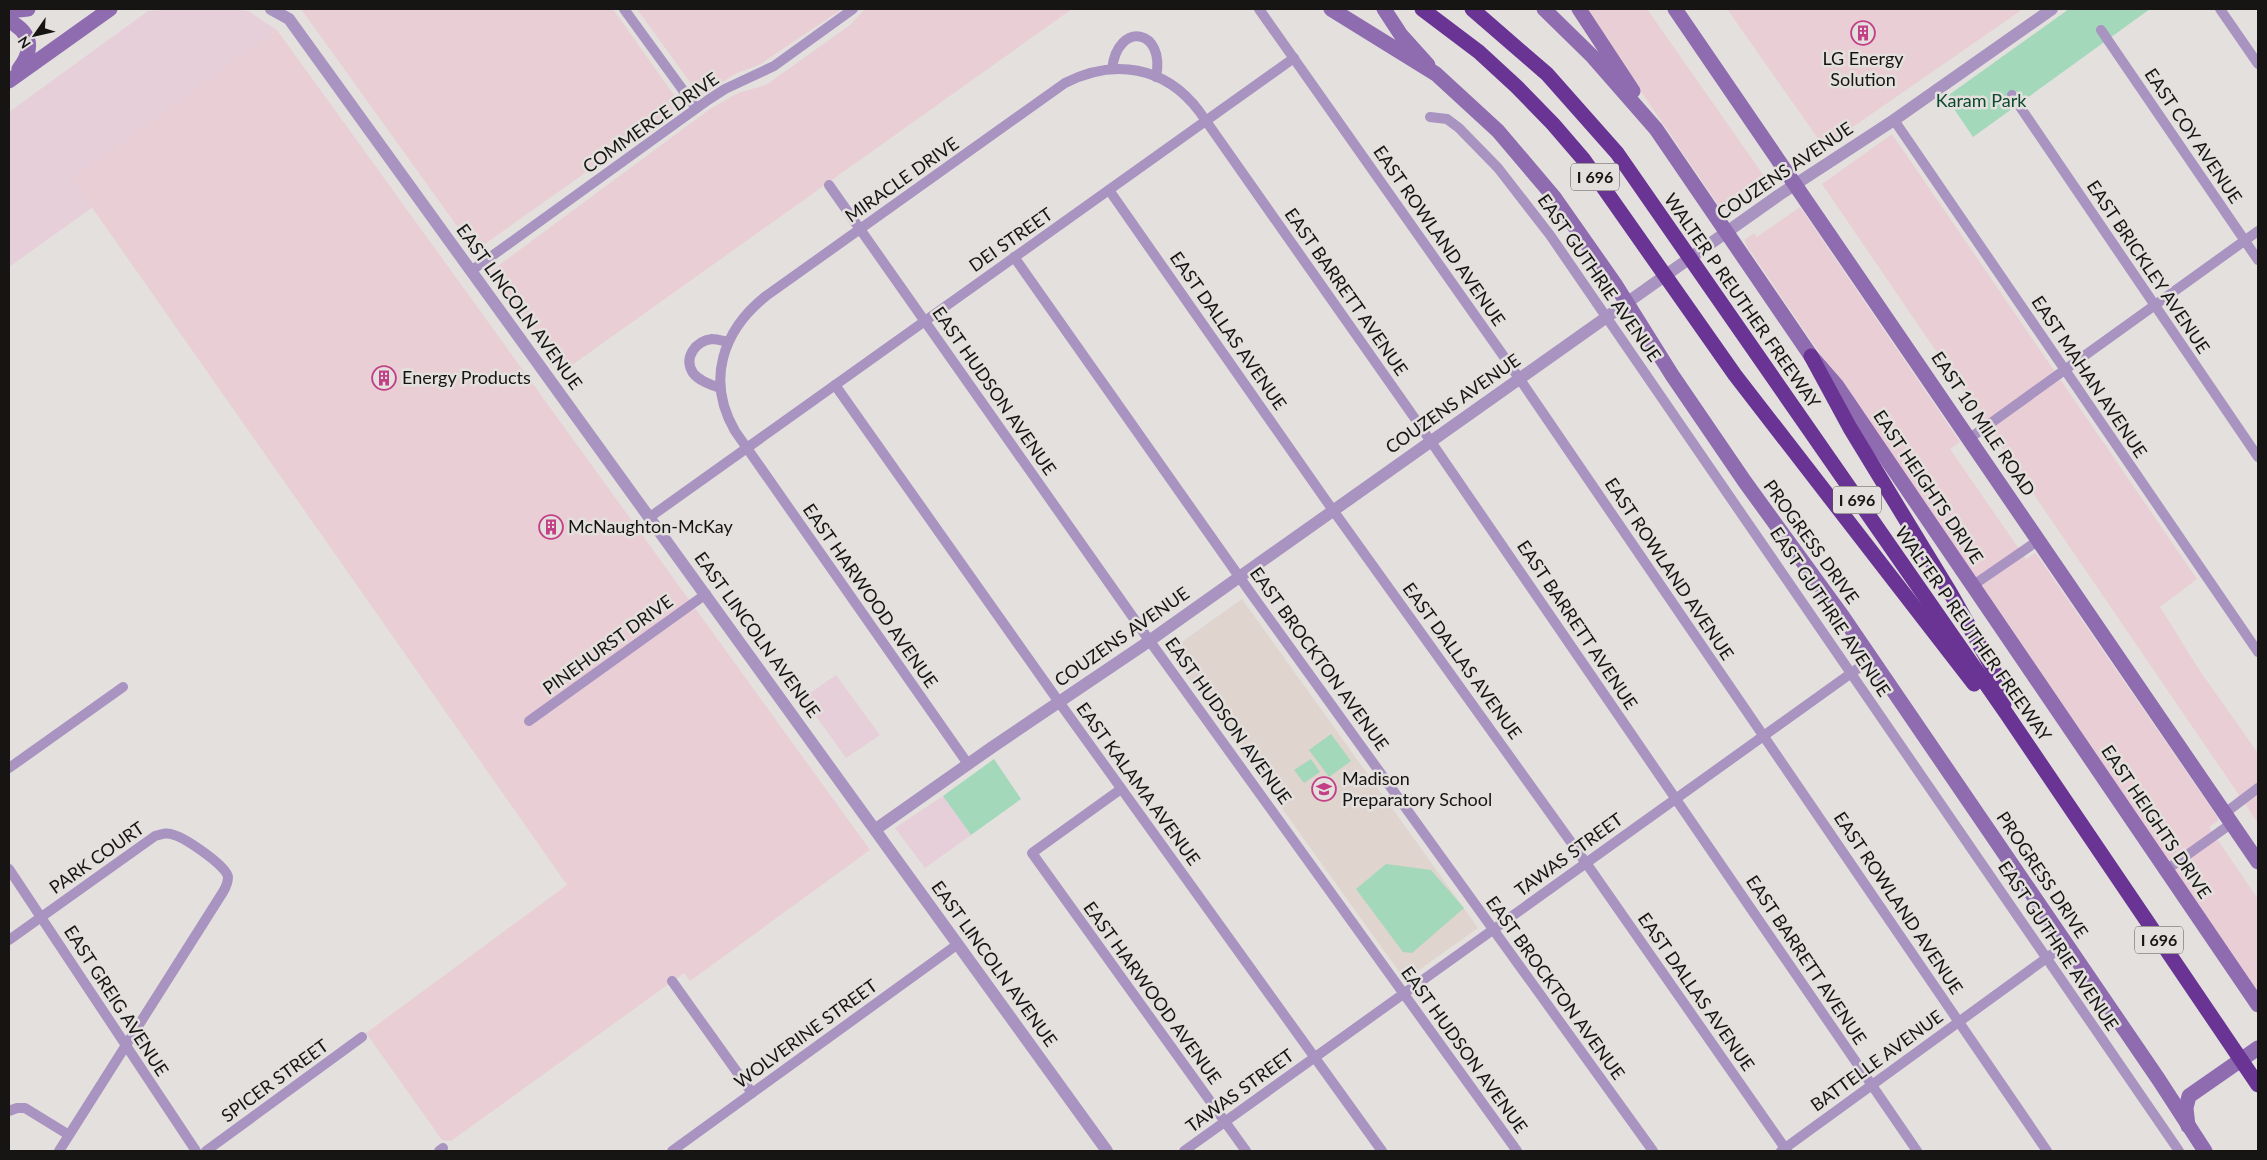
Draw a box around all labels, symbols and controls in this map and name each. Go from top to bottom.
north arrow [10,10,60,60]
building icon: LG Energy Solution [1850,20,1876,46]
text: N [14,33,34,52]
place label: LG Energy Solution [1822,47,1904,90]
street label: EAST COY AVENUE [2140,64,2247,207]
street label: COMMERCE DRIVE [578,67,723,177]
park label: Karam Park [1936,89,2027,111]
street label: COUZENS AVENUE [1712,116,1857,224]
street label: MIRACLE DRIVE [840,132,963,227]
street label: EAST ROWLAND AVENUE [1369,141,1511,330]
road number: I 696 [1571,163,1619,190]
street label: EAST BRICKLEY AVENUE [2083,176,2215,357]
street label: EAST GUTHRIE AVENUE [1534,189,1666,366]
street label: WALTER P REUTHER FREEWAY [1660,189,1826,413]
street label: DEI STREET [964,202,1057,276]
street label: EAST BARRETT AVENUE [1281,203,1413,379]
street label: EAST LINCOLN AVENUE [452,219,587,394]
street label: EAST DALLAS AVENUE [1166,247,1292,414]
street label: EAST MAHAN AVENUE [2027,291,2152,462]
street label: EAST HUDSON AVENUE [928,302,1061,479]
street label: EAST 10 MILE ROAD [1927,347,2040,500]
street label: COUZENS AVENUE [1381,348,1524,458]
building icon: Energy Products [371,365,397,391]
place label: Energy Products [402,366,531,388]
street label: EAST HEIGHTS DRIVE [1869,405,1988,567]
street label: EAST ROWLAND AVENUE [1601,473,1739,664]
street label: PROGRESS DRIVE [1759,475,1864,608]
road number: I 696 [1833,486,1881,514]
street label: EAST HARWOOD AVENUE [799,499,943,692]
building icon: McNaughton-McKay [538,514,564,540]
place label: McNaughton-McKay [568,515,734,537]
street label: WALTER P REUTHER FREEWAY [1891,522,2057,746]
street label: EAST GUTHRIE AVENUE [1766,523,1896,700]
street label: EAST BARRETT AVENUE [1513,536,1643,713]
street label: EAST LINCOLN AVENUE [690,547,825,722]
street label: EAST BROCKTON AVENUE [1246,562,1394,755]
street label: EAST DALLAS AVENUE [1399,578,1527,743]
street label: COUZENS AVENUE [1050,581,1193,691]
street label: PINEHURST DRIVE [538,590,677,699]
street label: EAST HUDSON AVENUE [1161,633,1297,808]
street label: EAST KALAMA AVENUE [1072,698,1205,869]
street label: EAST HEIGHTS DRIVE [2097,740,2216,902]
place label: Madison Preparatory School [1342,767,1492,810]
school or university icon: Madison Preparatory School [1311,776,1337,802]
street label: TAWAS STREET [1510,807,1627,901]
street label: EAST ROWLAND AVENUE [1830,807,1968,998]
street label: PROGRESS DRIVE [1992,807,2093,942]
street label: PARK COURT [45,816,148,898]
street label: EAST GUTHRIE AVENUE [1994,857,2124,1034]
street label: EAST BARRETT AVENUE [1742,871,1872,1048]
street label: EAST LINCOLN AVENUE [927,876,1062,1051]
street label: EAST BROCKTON AVENUE [1482,891,1630,1084]
street label: EAST HARWOOD AVENUE [1079,897,1226,1088]
street label: EAST DALLAS AVENUE [1634,908,1760,1075]
street label: EAST GREIG AVENUE [60,921,174,1080]
road number: I 696 [2135,926,2183,954]
street label: EAST HUDSON AVENUE [1397,962,1533,1137]
street label: WOLVERINE STREET [730,974,881,1092]
street label: BATTELLE AVENUE [1806,1005,1947,1116]
street label: SPICER STREET [217,1034,333,1126]
street label: TAWAS STREET [1181,1043,1298,1137]

